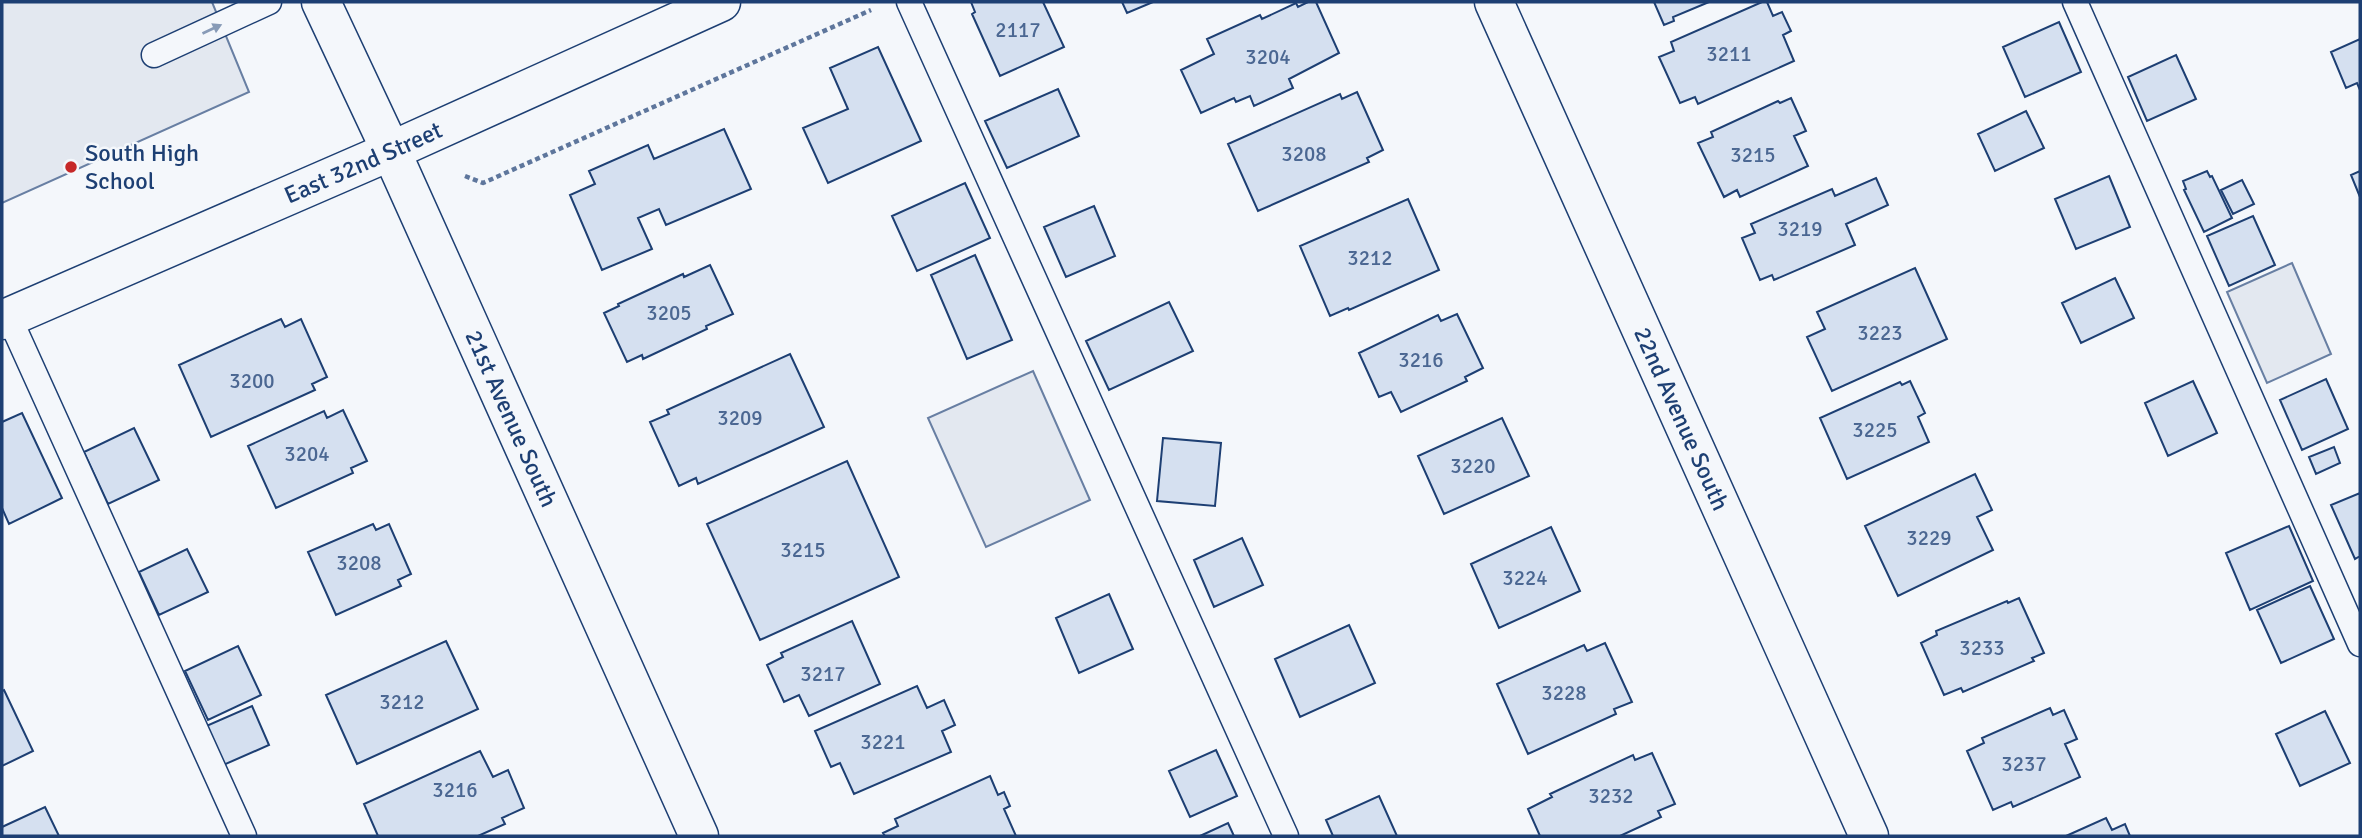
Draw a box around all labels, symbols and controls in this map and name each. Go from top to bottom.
house number: 2117 [995,17,1041,43]
one-way arrow [202,23,222,35]
house number: 3211 [1706,41,1752,67]
house number: 3204 [1245,44,1291,70]
street label: East 32nd Street [280,115,447,211]
place label: South High School [85,138,199,196]
house number: 3208 [1281,141,1327,167]
house number: 3215 [1730,142,1776,168]
marker: South High School [63,159,79,175]
house number: 3219 [1777,216,1823,242]
house number: 3212 [1347,245,1393,271]
house number: 3205 [646,300,692,326]
house number: 3223 [1857,320,1903,346]
street label: 22nd Avenue South [1627,322,1736,515]
street label: 21st Avenue South [458,325,564,512]
house number: 3216 [1398,347,1444,373]
house number: 3200 [229,368,275,394]
house number: 3209 [717,405,763,431]
house number: 3225 [1852,417,1898,443]
house number: 3204 [284,441,330,467]
house number: 3220 [1450,453,1496,479]
house number: 3229 [1906,525,1952,551]
house number: 3215 [780,537,826,563]
house number: 3208 [336,550,382,576]
house number: 3224 [1502,565,1548,591]
house number: 3233 [1959,635,2005,661]
house number: 3217 [800,661,846,687]
house number: 3228 [1541,680,1587,706]
house number: 3212 [379,689,425,715]
house number: 3221 [860,729,906,755]
house number: 3237 [2001,751,2047,777]
house number: 3216 [432,777,478,803]
house number: 3232 [1588,783,1634,809]

